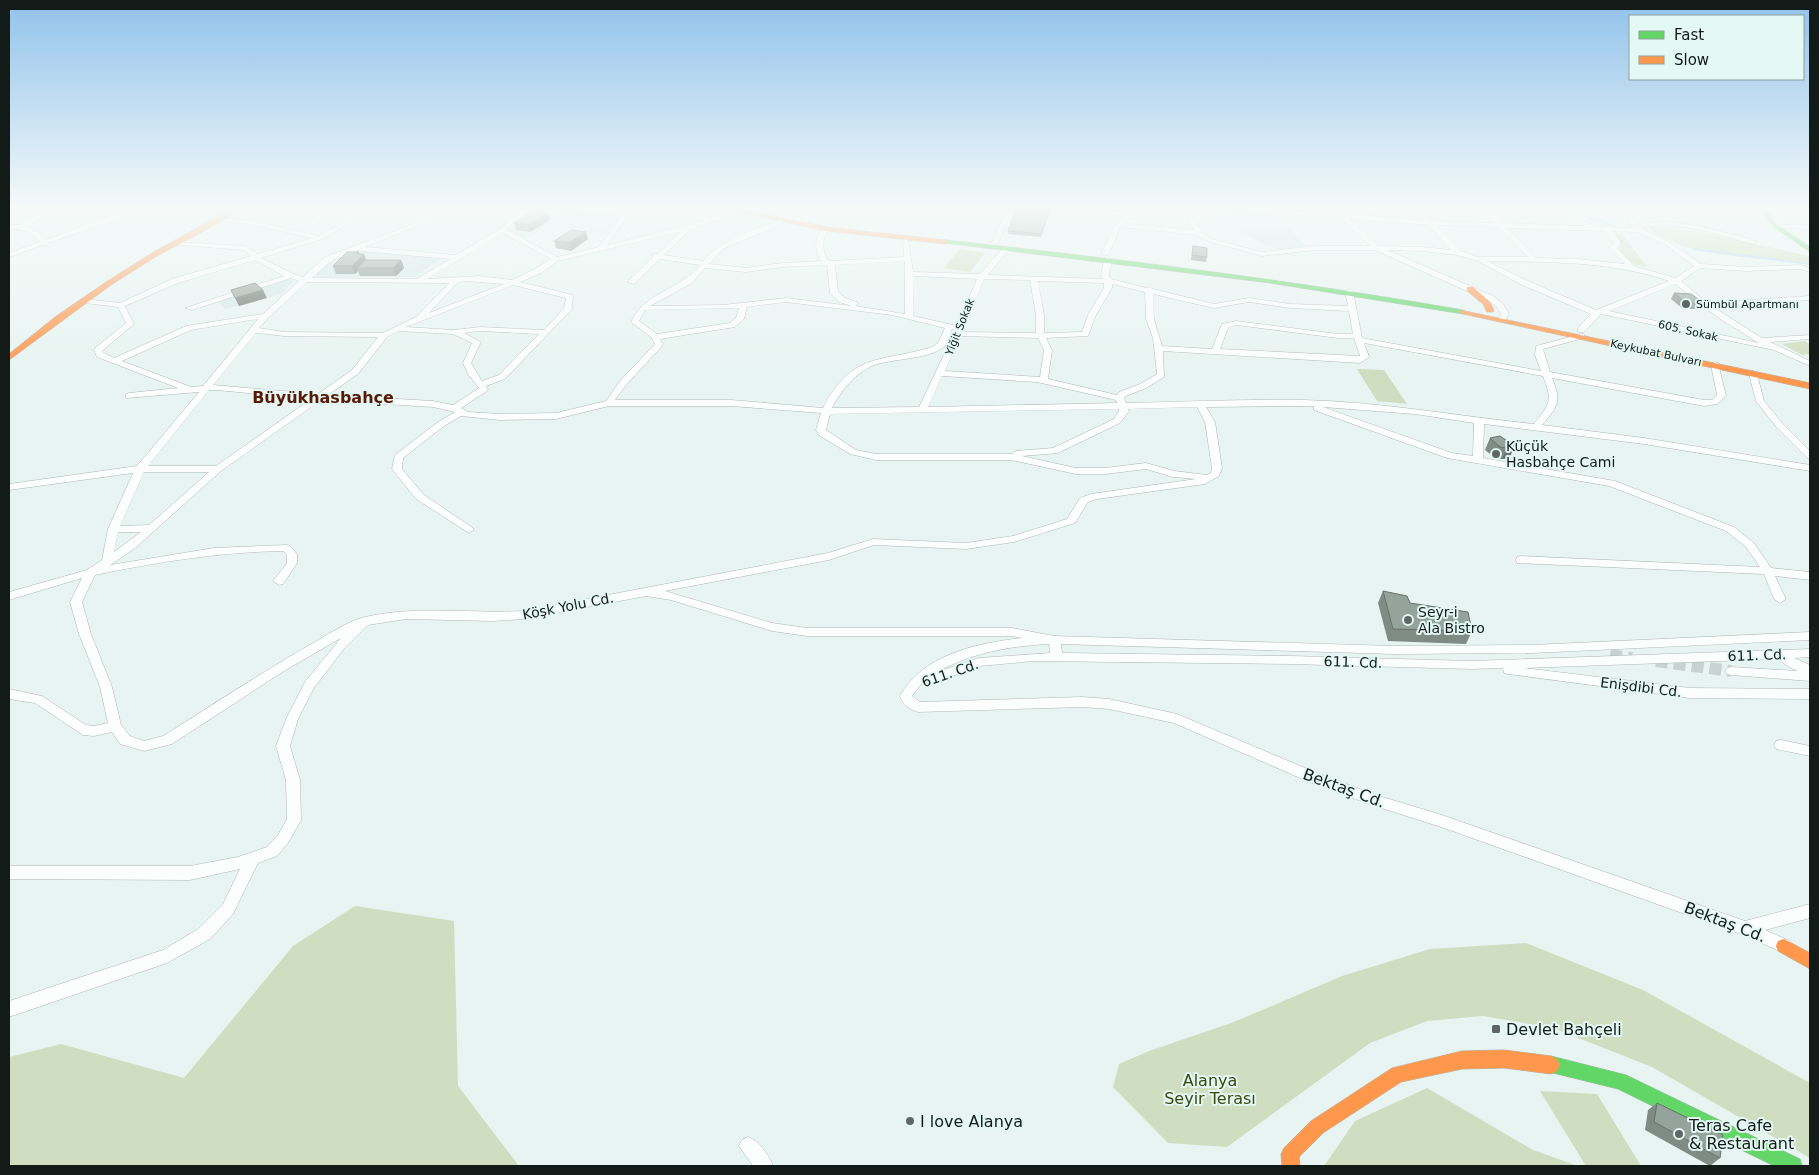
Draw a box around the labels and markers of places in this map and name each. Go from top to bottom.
marker: Sümbül Apartmanı [1680,298,1692,310]
place label: Sümbül Apartmanı [1696,298,1799,311]
place label: Küçük Hasbahçe Cami [1506,438,1615,470]
marker: Küçük Hasbahçe Cami [1490,448,1502,460]
place label: Seyr-i Ala Bistro [1418,604,1485,636]
marker: Seyr-i Ala Bistro [1402,614,1414,626]
place label: Devlet Bahçeli [1506,1020,1622,1039]
marker: Devlet Bahçeli [1490,1023,1502,1035]
place label: I love Alanya [920,1112,1023,1131]
marker: I love Alanya [904,1115,916,1127]
place label: Teras Cafe & Restaurant [1688,1116,1794,1153]
marker: Teras Cafe & Restaurant [1673,1128,1685,1140]

